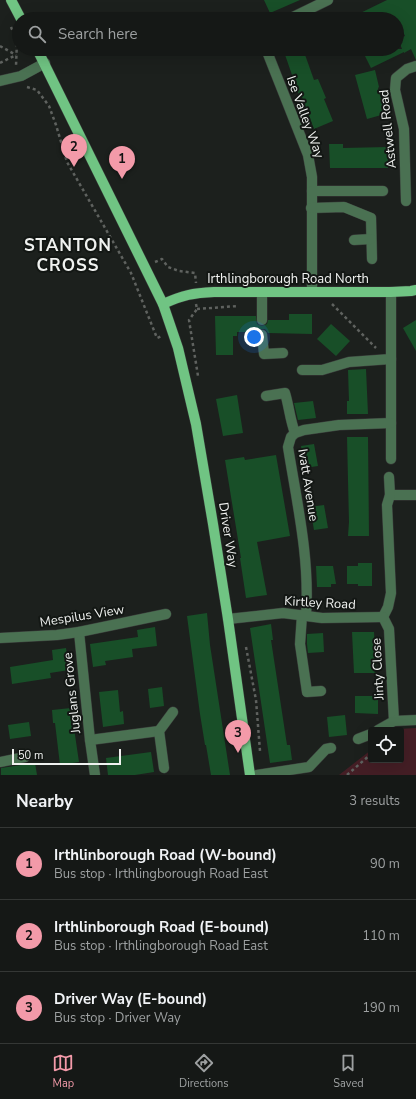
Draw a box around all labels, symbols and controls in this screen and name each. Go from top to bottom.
search box [12,12,404,56]
icon: search [26,23,48,45]
text: Search here [58,24,138,44]
street label: Ise Valley Way [282,73,328,161]
street label: Astwell Road [375,89,401,169]
pin: 2 [61,134,87,167]
pin: 1 [109,146,135,179]
district label: STANTON CROSS [24,234,112,277]
street label: Irthlingborough Road North [207,270,369,288]
your location [244,327,264,347]
street label: Ivatt Avenue [293,447,323,523]
street label: Driver Way [214,501,242,569]
street label: Kirtley Road [284,592,356,614]
street label: Mespilus View [38,600,126,632]
street label: Jinty Close [367,637,389,702]
street label: Juglans Grove [59,651,85,735]
pin: 3 [225,720,251,753]
map controls [368,727,404,763]
button: locate [368,727,404,763]
scale bar [12,747,121,766]
text: 50 m [18,748,43,763]
text: Nearby [16,790,73,813]
text: 3 results [349,792,400,810]
text: Irthlinborough Road (W-bound) [54,845,277,865]
text: 1 [25,855,33,873]
text: 90 m [370,855,400,873]
text: Bus stop · Irthlingborough Road East [54,865,268,883]
text: Irthlinborough Road (E-bound) [54,917,269,937]
text: 2 [25,927,33,945]
text: 110 m [362,927,400,945]
text: Bus stop · Irthlingborough Road East [54,937,268,955]
text: Driver Way (E-bound) [54,989,207,1009]
text: 3 [25,999,33,1017]
text: 190 m [362,999,400,1017]
text: Bus stop · Driver Way [54,1009,181,1027]
tab: Map [52,1052,74,1091]
tab: Directions [179,1052,229,1091]
tab: Saved [333,1052,364,1091]

